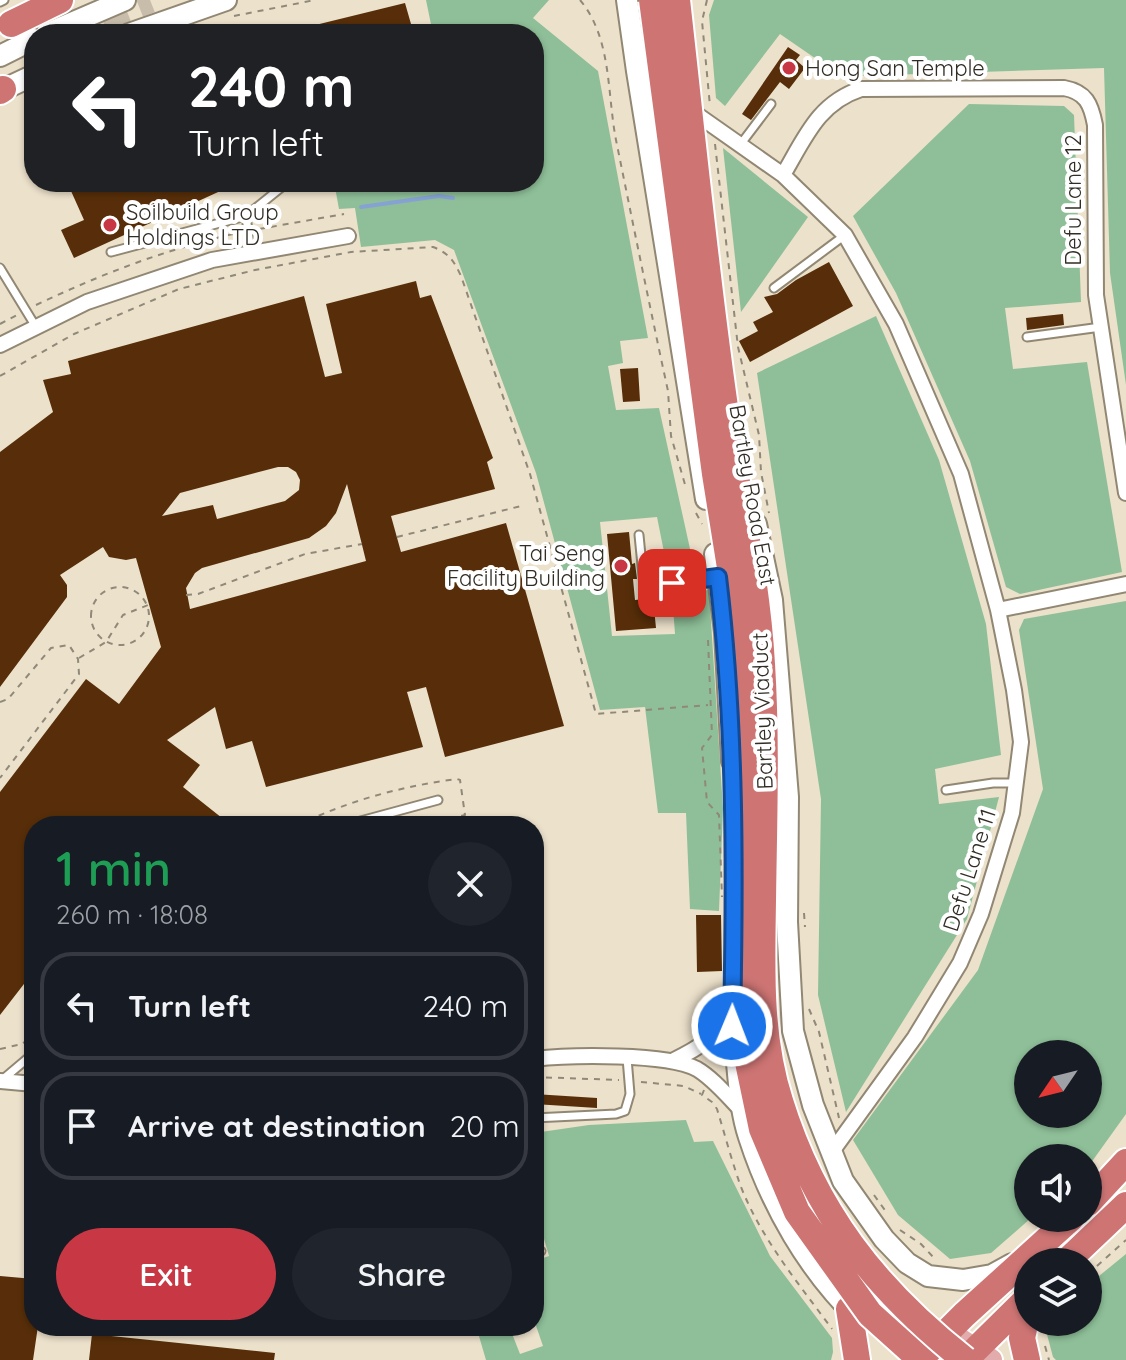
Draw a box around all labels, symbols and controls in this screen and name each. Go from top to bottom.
text: 240 m [188,51,355,121]
place label: Hong San Temple [805,54,985,82]
icon: left [56,56,160,160]
marker: Hong San Temple [780,59,798,77]
text: Turn left [188,120,324,165]
street label: Defu Lane 12 [1059,134,1087,266]
place label: Soilbuild Group Holdings LTD [126,198,279,251]
marker: Soilbuild Group Holdings LTD [101,216,119,234]
street label: Bartley Road East [723,402,783,588]
place label: Tai Seng Facility Building [447,539,605,592]
pin [638,549,706,617]
marker: Tai Seng Facility Building [612,557,630,575]
icon: arrive [650,561,694,605]
street label: Bartley Viaduct [745,632,779,790]
street label: Defu Lane 11 [936,805,1002,935]
text: 1 min [56,838,171,898]
button: close [428,842,512,926]
text: 260 m · 18:08 [56,898,208,931]
icon: left [60,984,104,1028]
position arrow [690,984,774,1068]
text: Turn left [128,987,251,1025]
text: 240 m [423,987,508,1025]
north arrow [1014,1040,1102,1128]
map controls [1014,1040,1102,1336]
icon: arrive [60,1104,104,1148]
text: Arrive at destination [128,1107,426,1145]
text: 20 m [450,1107,520,1145]
button: sound [1014,1144,1102,1232]
button: Exit [56,1228,276,1320]
button: Share [292,1228,512,1320]
button: layers [1014,1248,1102,1336]

